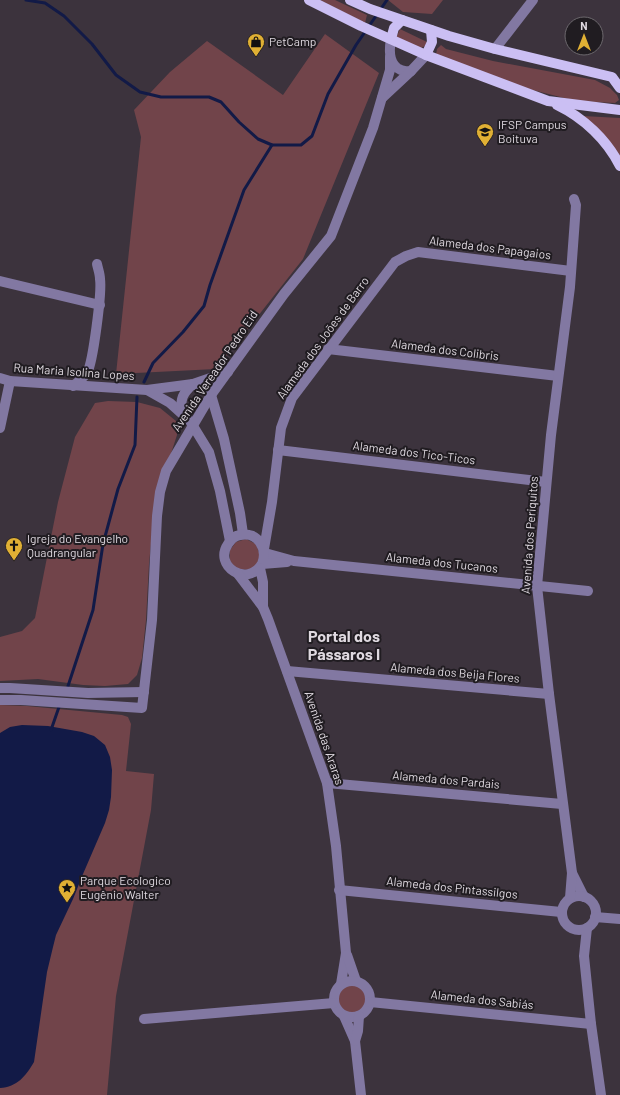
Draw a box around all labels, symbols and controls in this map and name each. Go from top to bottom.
north arrow [564,16,604,56]
text: N [580,19,588,32]
shop icon: PetCamp [246,32,266,57]
place label: PetCamp [269,34,316,48]
place label: IFSP Campus Boituva [498,117,567,145]
school or university icon: IFSP Campus Boituva [475,122,495,147]
street label: Alameda dos Papagaios [428,233,552,261]
street label: Alameda dos Joões de Barro [273,274,371,401]
street label: Avenida Vereador Pedro Eid [168,307,260,434]
street label: Alameda dos Colibris [391,335,500,363]
street label: Rua Maria Isolina Lopes [13,360,135,382]
street label: Alameda dos Tico-Ticos [352,438,477,467]
street label: Avenida dos Periquitos [518,475,540,594]
place label: Igreja do Evangelho Quadrangular [27,531,128,559]
church icon: Igreja do Evangelho Quadrangular [4,536,24,561]
street label: Alameda dos Tucanos [385,549,499,575]
district label: Portal dos Pássaros I [308,626,380,663]
street label: Alameda dos Beija Flores [390,659,521,685]
street label: Avenida das Araras [302,689,348,787]
street label: Alameda dos Pardais [392,767,501,791]
place label: Parque Ecologico Eugênio Walter [80,873,171,901]
street label: Alameda dos Pintassilgos [386,873,519,901]
place icon: Parque Ecologico Eugênio Walter [57,878,77,903]
street label: Alameda dos Sabiás [430,987,534,1011]

